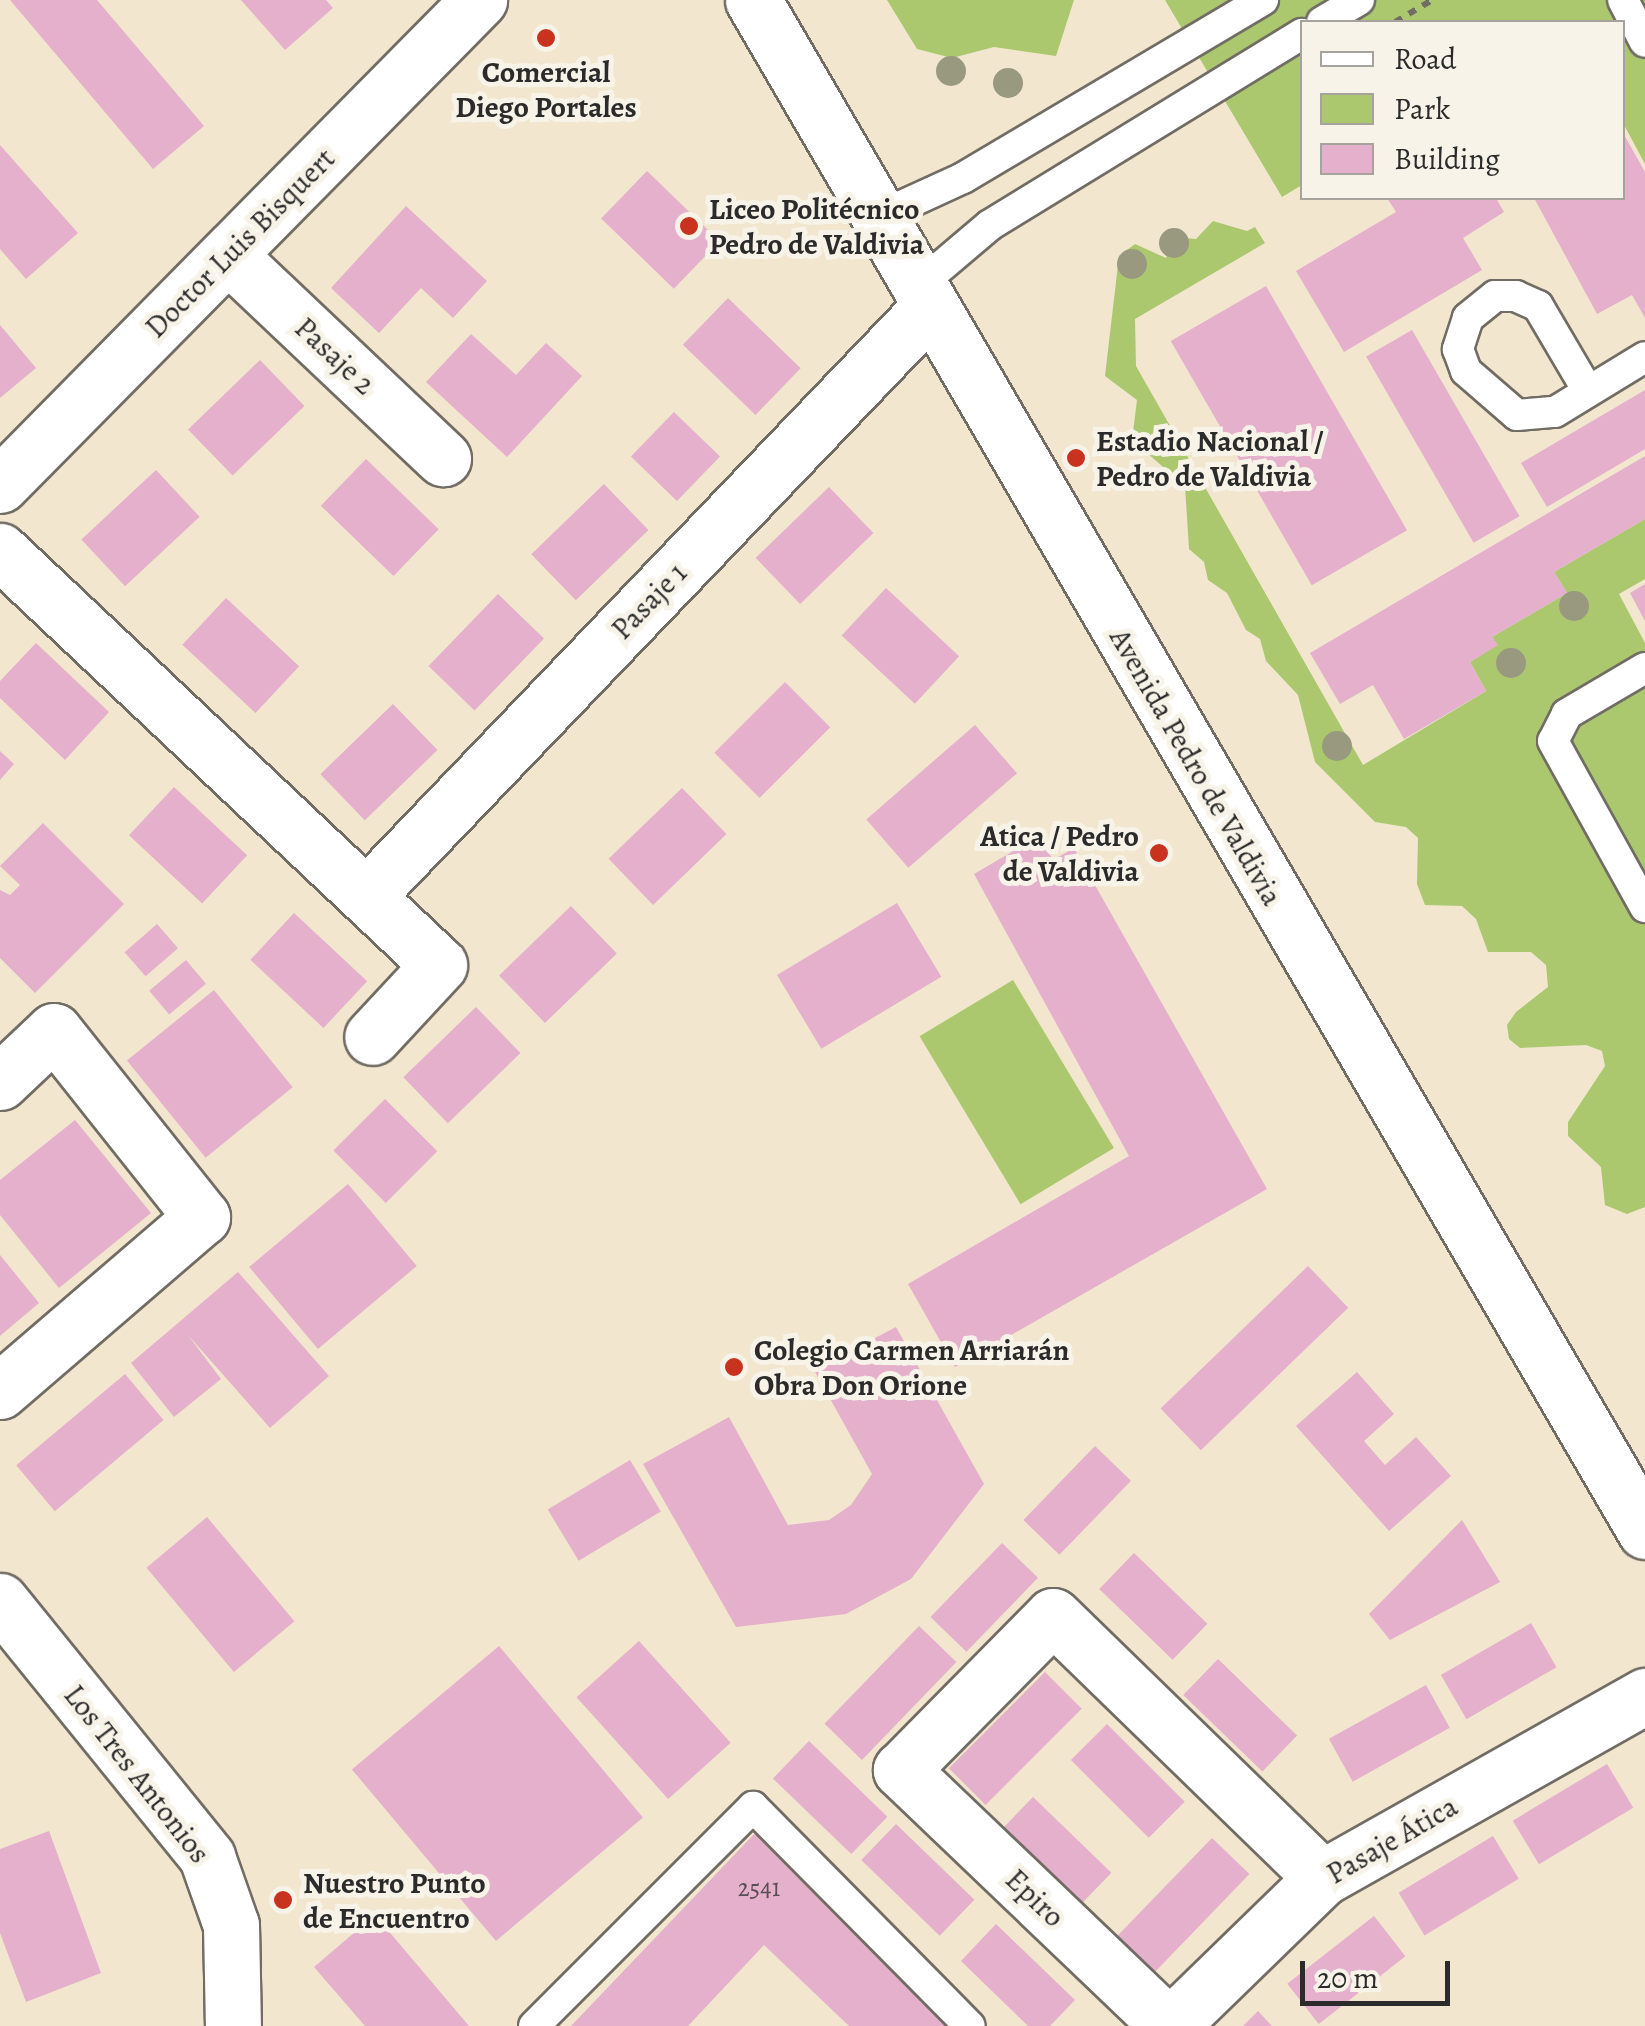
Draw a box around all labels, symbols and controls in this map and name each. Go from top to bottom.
legend [1300,20,1625,200]
marker: Comercial Diego Portales [535,27,557,49]
text: Road [1394,39,1456,79]
place label: Comercial Diego Portales [455,54,637,124]
text: Park [1394,89,1450,129]
text: Building [1394,139,1500,179]
street label: Doctor Luis Bisquert [138,141,342,345]
place label: Liceo Politécnico Pedro de Valdivia [709,191,924,262]
marker: Liceo Politécnico Pedro de Valdivia [678,215,700,237]
street label: Pasaje 2 [287,310,383,402]
place label: Estadio Nacional / Pedro de Valdivia [1096,423,1324,494]
marker: Estadio Nacional / Pedro de Valdivia [1065,447,1087,469]
street label: Pasaje 1 [604,555,694,647]
street label: Avenida Pedro de Valdivia [1102,622,1290,912]
place label: Atica / Pedro de Valdivia [980,818,1139,888]
marker: Atica / Pedro de Valdivia [1148,842,1170,864]
place label: Colegio Carmen Arriarán Obra Don Orione [754,1332,1069,1402]
marker: Colegio Carmen Arriarán Obra Don Orione [723,1356,745,1378]
street label: Los Tres Antonios [56,1678,218,1870]
street label: Pasaje Ática [1320,1788,1464,1892]
street label: Epiro [998,1861,1072,1935]
place label: Nuestro Punto de Encuentro [303,1865,486,1936]
house number: 2541 [738,1873,780,1903]
marker: Nuestro Punto de Encuentro [272,1889,294,1911]
scale bar [1305,1941,1455,2003]
text: 20 m [1317,1958,1378,1998]

